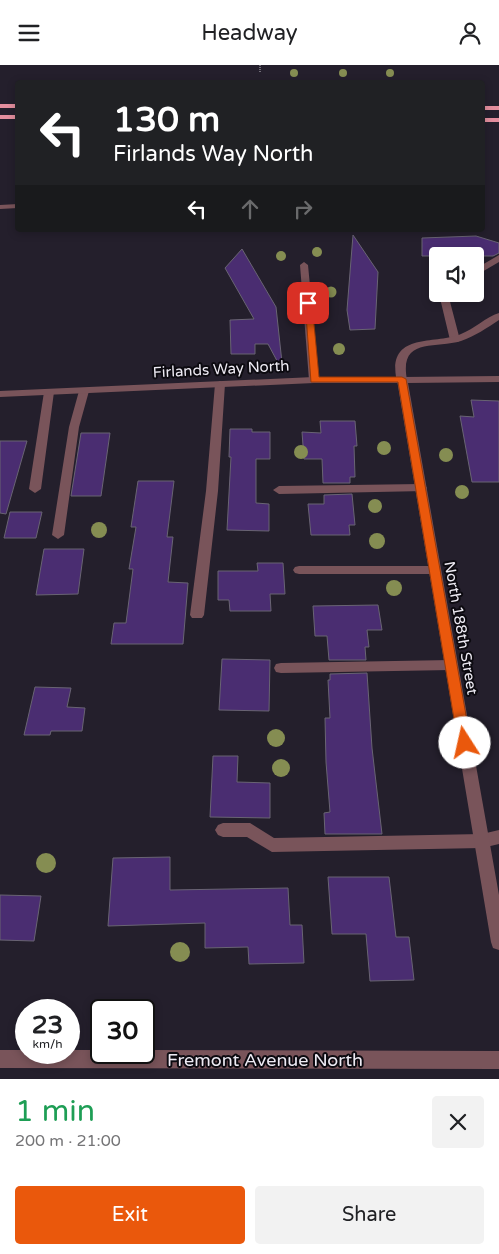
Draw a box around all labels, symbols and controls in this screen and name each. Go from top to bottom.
icon: menu [15,19,43,47]
icon: person [456,19,484,47]
text: Headway [201,20,298,46]
text: 130 m [113,99,220,141]
icon: left [30,100,95,165]
text: Firlands Way North [113,141,313,167]
icon: left [183,195,211,223]
icon: ahead [236,195,264,223]
icon: right [289,195,317,223]
map controls [429,247,484,302]
button: sound [429,247,484,302]
pin [287,282,329,324]
icon: arrive [294,289,322,317]
street label: Firlands Way North [152,356,290,382]
street label: North 188th Street [440,560,482,696]
position arrow [438,716,490,768]
speed limit sign: 30 [90,999,155,1064]
text: 23 [32,1010,63,1040]
text: km/h [32,1037,63,1051]
street label: Fremont Avenue North [167,1049,363,1071]
text: 1 min [15,1093,95,1130]
button: close [432,1096,484,1148]
text: 200 m · 21:00 [15,1131,121,1151]
button: Exit [15,1186,245,1244]
button: Share [255,1186,484,1244]

